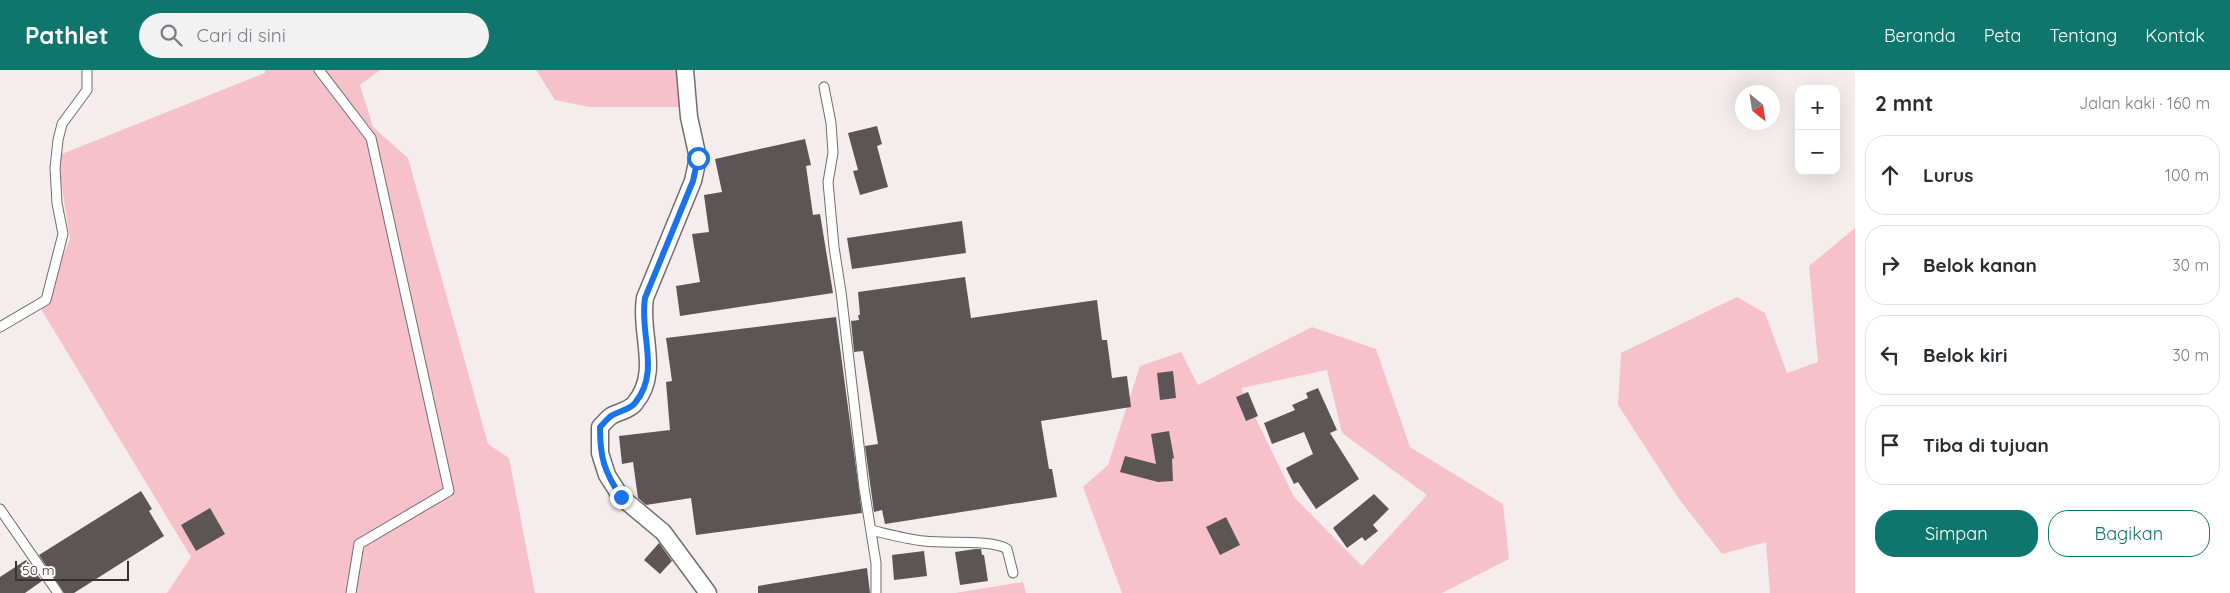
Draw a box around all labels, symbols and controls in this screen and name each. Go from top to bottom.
search box [139,13,489,58]
text: Pathlet [25,20,109,50]
icon: search [157,21,185,49]
text: Cari di sini [197,23,286,47]
text: Beranda [1884,24,1956,47]
text: Peta [1984,24,2021,47]
text: Tentang [2049,24,2117,47]
text: Kontak [2145,24,2205,47]
north arrow [1735,85,1780,130]
map controls [1795,85,1840,175]
button: + [1795,85,1840,130]
text: 2 mnt [1875,90,1933,116]
text: Jalan kaki · 160 m [2079,93,2210,113]
button: − [1795,130,1840,175]
route start [687,147,710,170]
icon: ahead [1876,161,1904,189]
text: Lurus [1923,163,1973,187]
text: 100 m [2165,165,2209,185]
icon: right [1876,251,1904,279]
text: Belok kanan [1923,253,2037,277]
text: 30 m [2172,255,2209,275]
icon: left [1876,341,1904,369]
text: Belok kiri [1923,343,2008,367]
text: 30 m [2172,345,2209,365]
icon: arrive [1876,431,1904,459]
text: Tiba di tujuan [1923,433,2049,457]
route end [610,486,633,509]
button: Simpan [1875,510,2038,557]
button: Bagikan [2048,510,2210,557]
scale bar [15,558,129,581]
text: 50 m [22,561,55,579]

